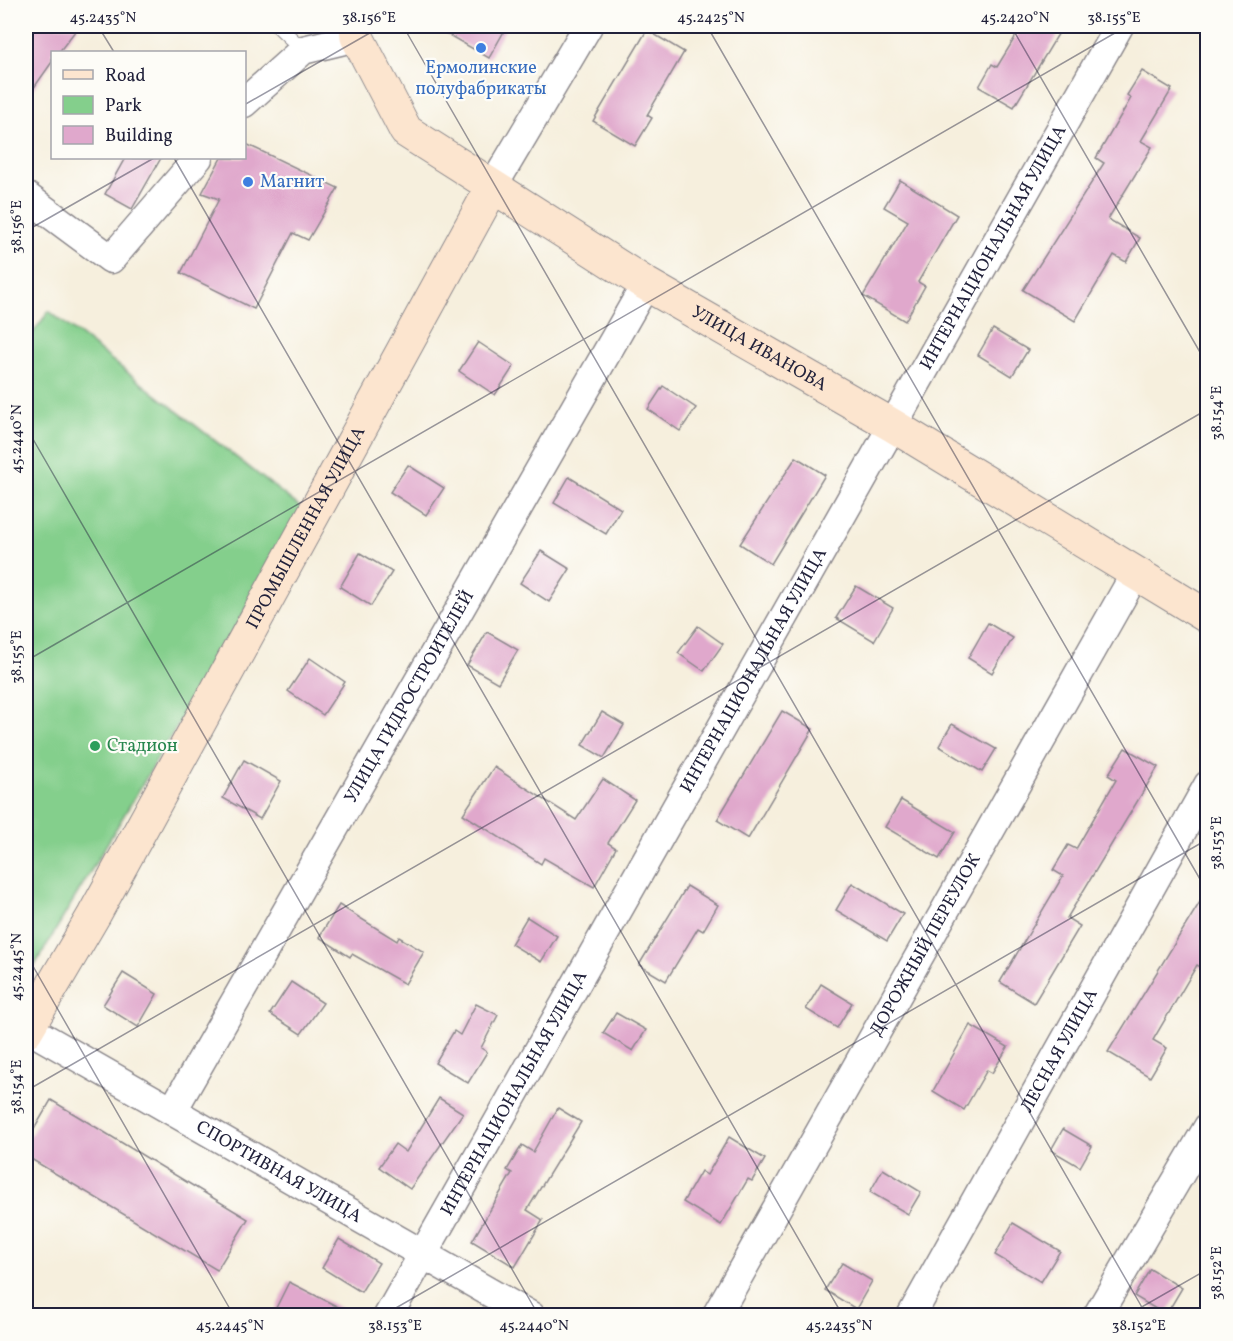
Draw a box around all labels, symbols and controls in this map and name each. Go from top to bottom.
text: 45.2435°N [70,8,136,29]
text: 38.156°E [342,8,396,29]
text: 45.2425°N [677,8,745,29]
text: 45.2420°N [980,8,1050,29]
text: 38.155°E [1087,8,1141,29]
marker: Ермолинские полуфабрикаты [474,41,488,55]
legend [51,51,246,159]
place label: Ермолинские полуфабрикаты [415,56,547,102]
text: Road [105,64,146,89]
text: Park [105,94,142,119]
street label: ИНТЕРНАЦИОНАЛЬНАЯ УЛИЦА [914,120,1073,375]
text: Building [105,124,173,149]
place label: Магнит [260,170,324,195]
marker: Магнит [241,175,255,189]
text: 38.156°E [7,200,28,254]
street label: УЛИЦА ИВАНОВА [687,300,832,398]
text: 38.154°E [1207,385,1228,441]
text: 45.2440°N [7,404,28,474]
street label: ПРОМЫШЛЕННАЯ УЛИЦА [240,422,372,634]
street label: ИНТЕРНАЦИОНАЛЬНАЯ УЛИЦА [674,543,833,798]
street label: УЛИЦА ГИДРОСТРОИТЕЛЕЙ [339,586,480,808]
text: 38.155°E [7,630,28,684]
place label: Стадион [107,734,178,759]
marker: Стадион [88,739,102,753]
text: 38.153°E [1207,816,1228,870]
street label: ДОРОЖНЫЙ ПЕРЕУЛОК [864,849,987,1041]
text: 45.2445°N [7,933,28,1001]
street label: ИНТЕРНАЦИОНАЛЬНАЯ УЛИЦА [435,966,594,1220]
street label: ЛЕСНАЯ УЛИЦА [1015,984,1104,1117]
text: 38.154°E [7,1059,28,1115]
street label: СПОРТИВНАЯ УЛИЦА [191,1115,367,1229]
text: 38.152°E [1207,1246,1228,1300]
text: 45.2445°N [196,1316,264,1337]
text: 38.153°E [368,1316,422,1337]
text: 45.2440°N [499,1316,569,1337]
text: 45.2435°N [806,1316,872,1337]
text: 38.152°E [1112,1316,1166,1337]

